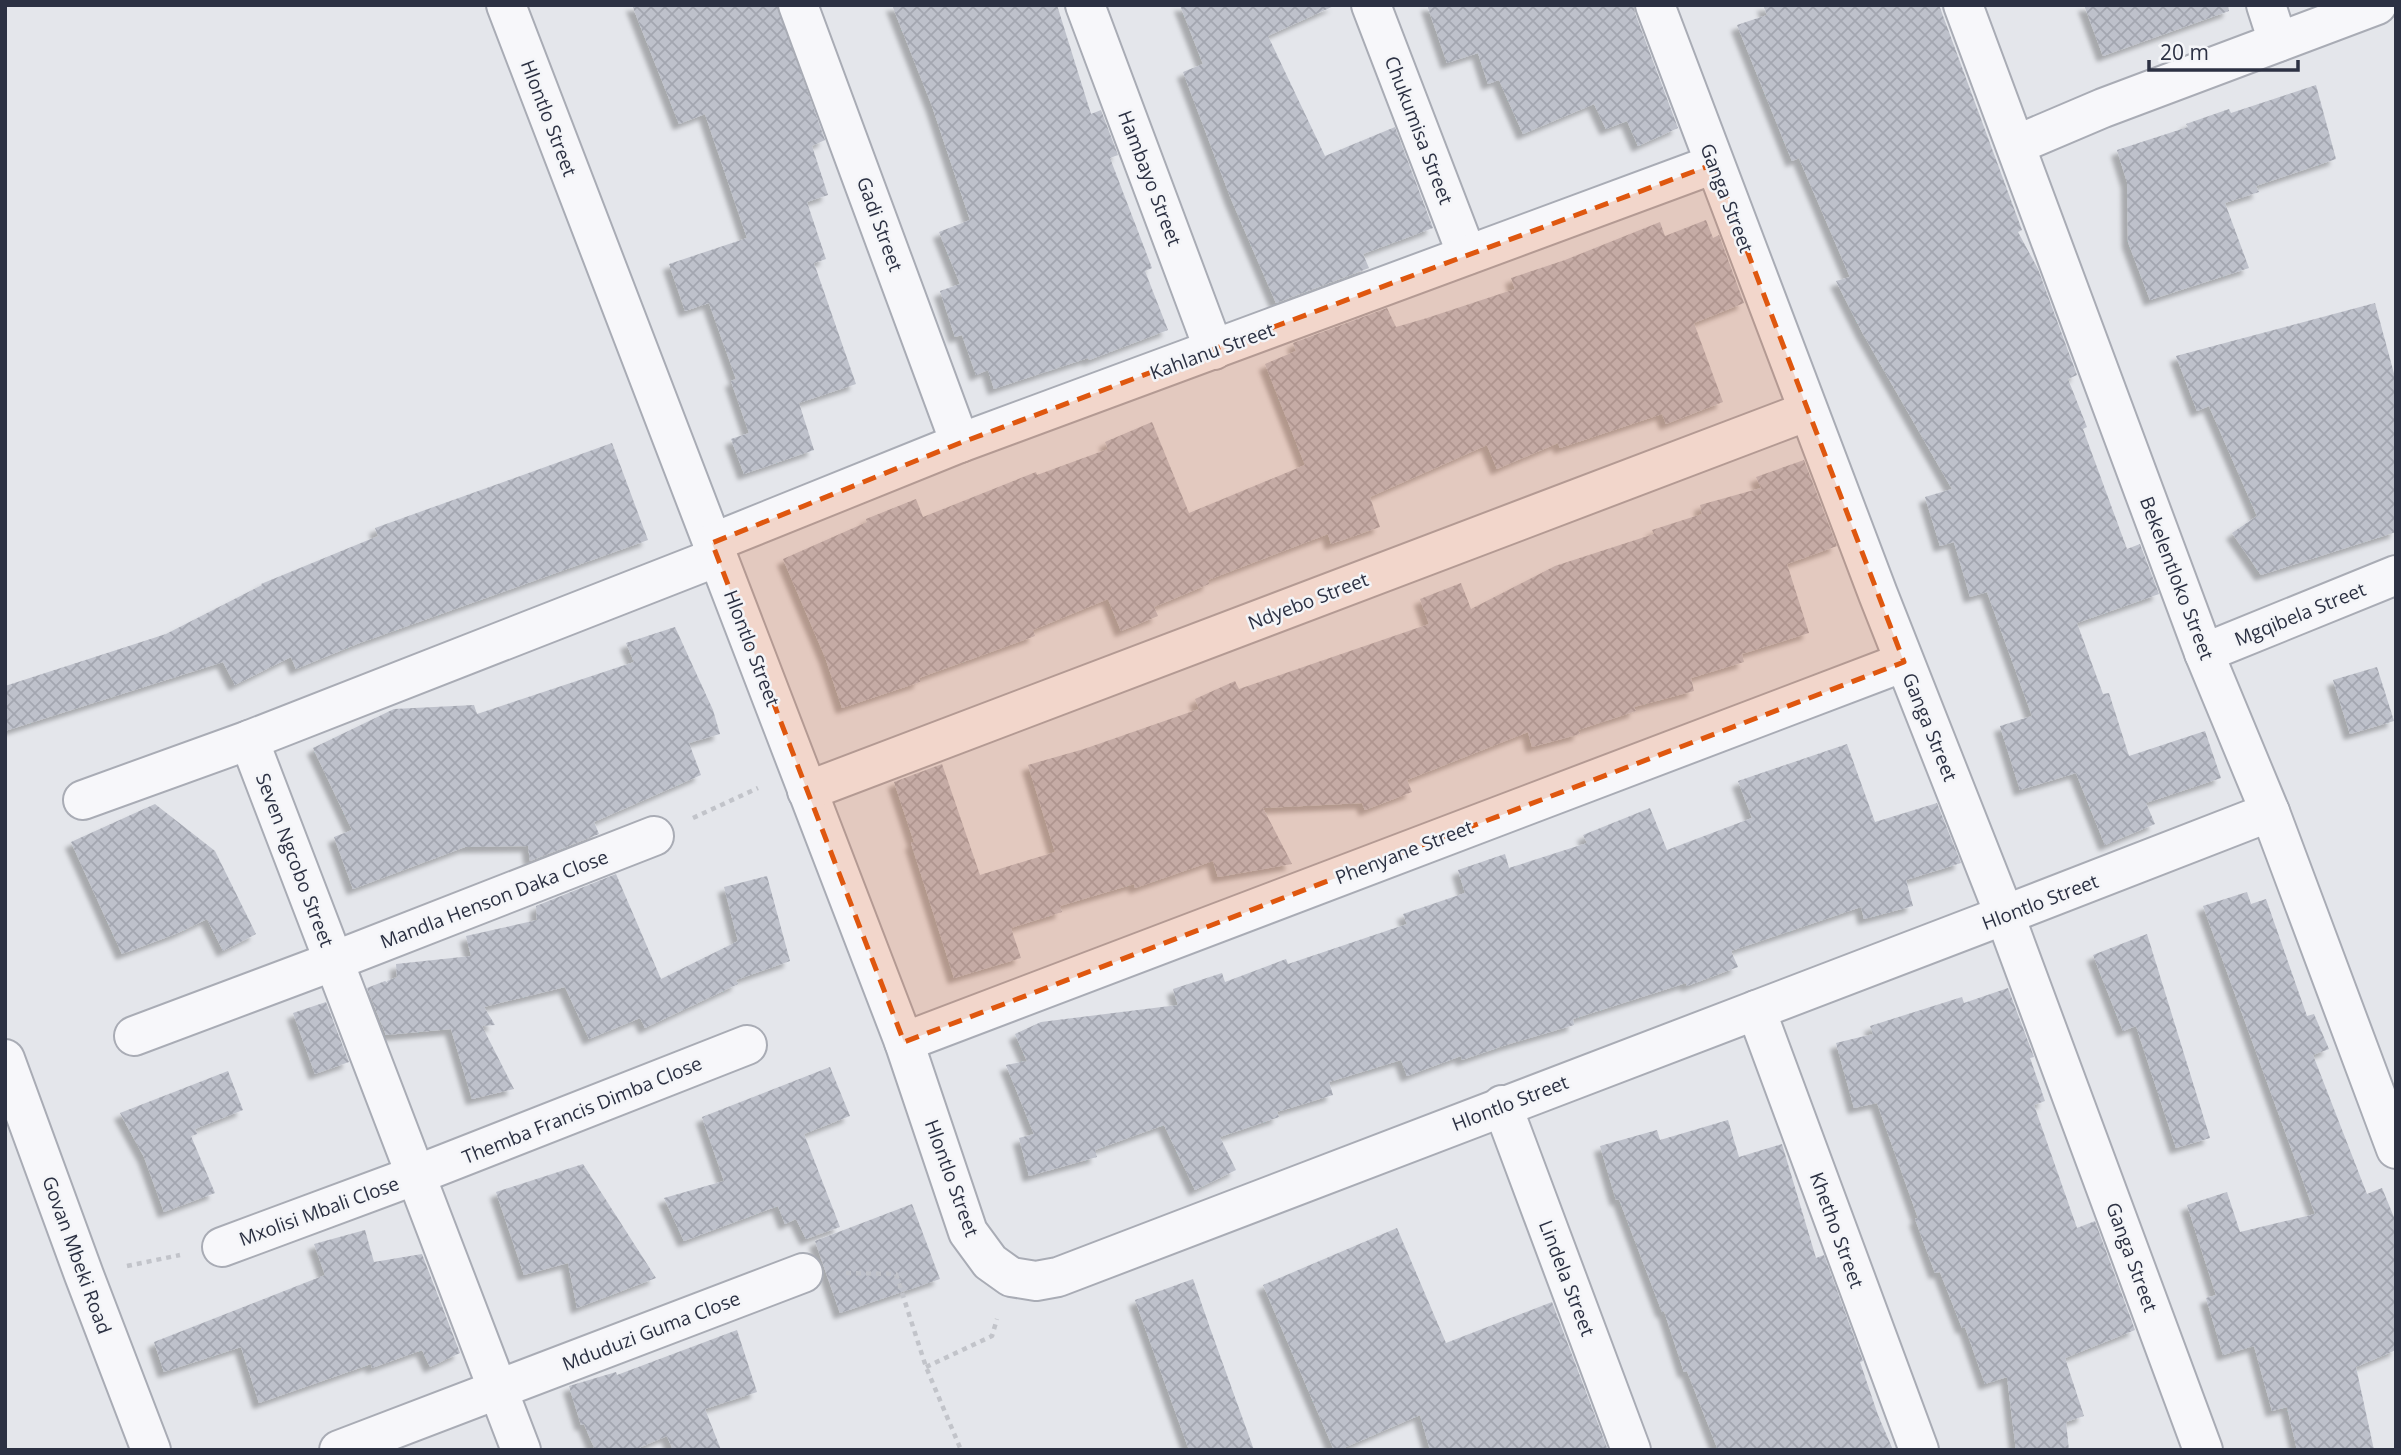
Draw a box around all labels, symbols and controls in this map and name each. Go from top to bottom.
scale bar [2149,28,2298,72]
text: 20 m [2160,38,2209,66]
street label: Chukumisa Street [1379,52,1459,208]
street label: Hlontlo Street [515,56,583,180]
street label: Hambayo Street [1112,106,1188,250]
street label: Ganga Street [1694,140,1760,257]
street label: Gadi Street [851,173,909,275]
street label: Kahlanu Street [1146,316,1278,386]
street label: Bekelentloko Street [2134,493,2220,664]
street label: Ndyebo Street [1244,566,1372,636]
street label: Mgqibela Street [2230,576,2370,652]
street label: Hlontlo Street [718,586,786,710]
street label: Ganga Street [1896,669,1964,785]
street label: Seven Ngcobo Street [250,769,340,951]
street label: Phenyane Street [1331,814,1477,890]
street label: Mandla Henson Daka Close [376,843,612,955]
street label: Hlontlo Street [1978,868,2102,936]
street label: Themba Francis Dimba Close [458,1050,706,1170]
street label: Hlontlo Street [1448,1069,1572,1137]
street label: Hlontlo Street [919,1116,985,1240]
street label: Khetho Street [1804,1168,1870,1292]
street label: Mxolisi Mbali Close [235,1170,403,1252]
street label: Govan Mbeki Road [36,1172,118,1338]
street label: Ganga Street [2100,1199,2164,1316]
street label: Lindela Street [1533,1216,1601,1340]
street label: Mduduzi Guma Close [558,1285,744,1377]

